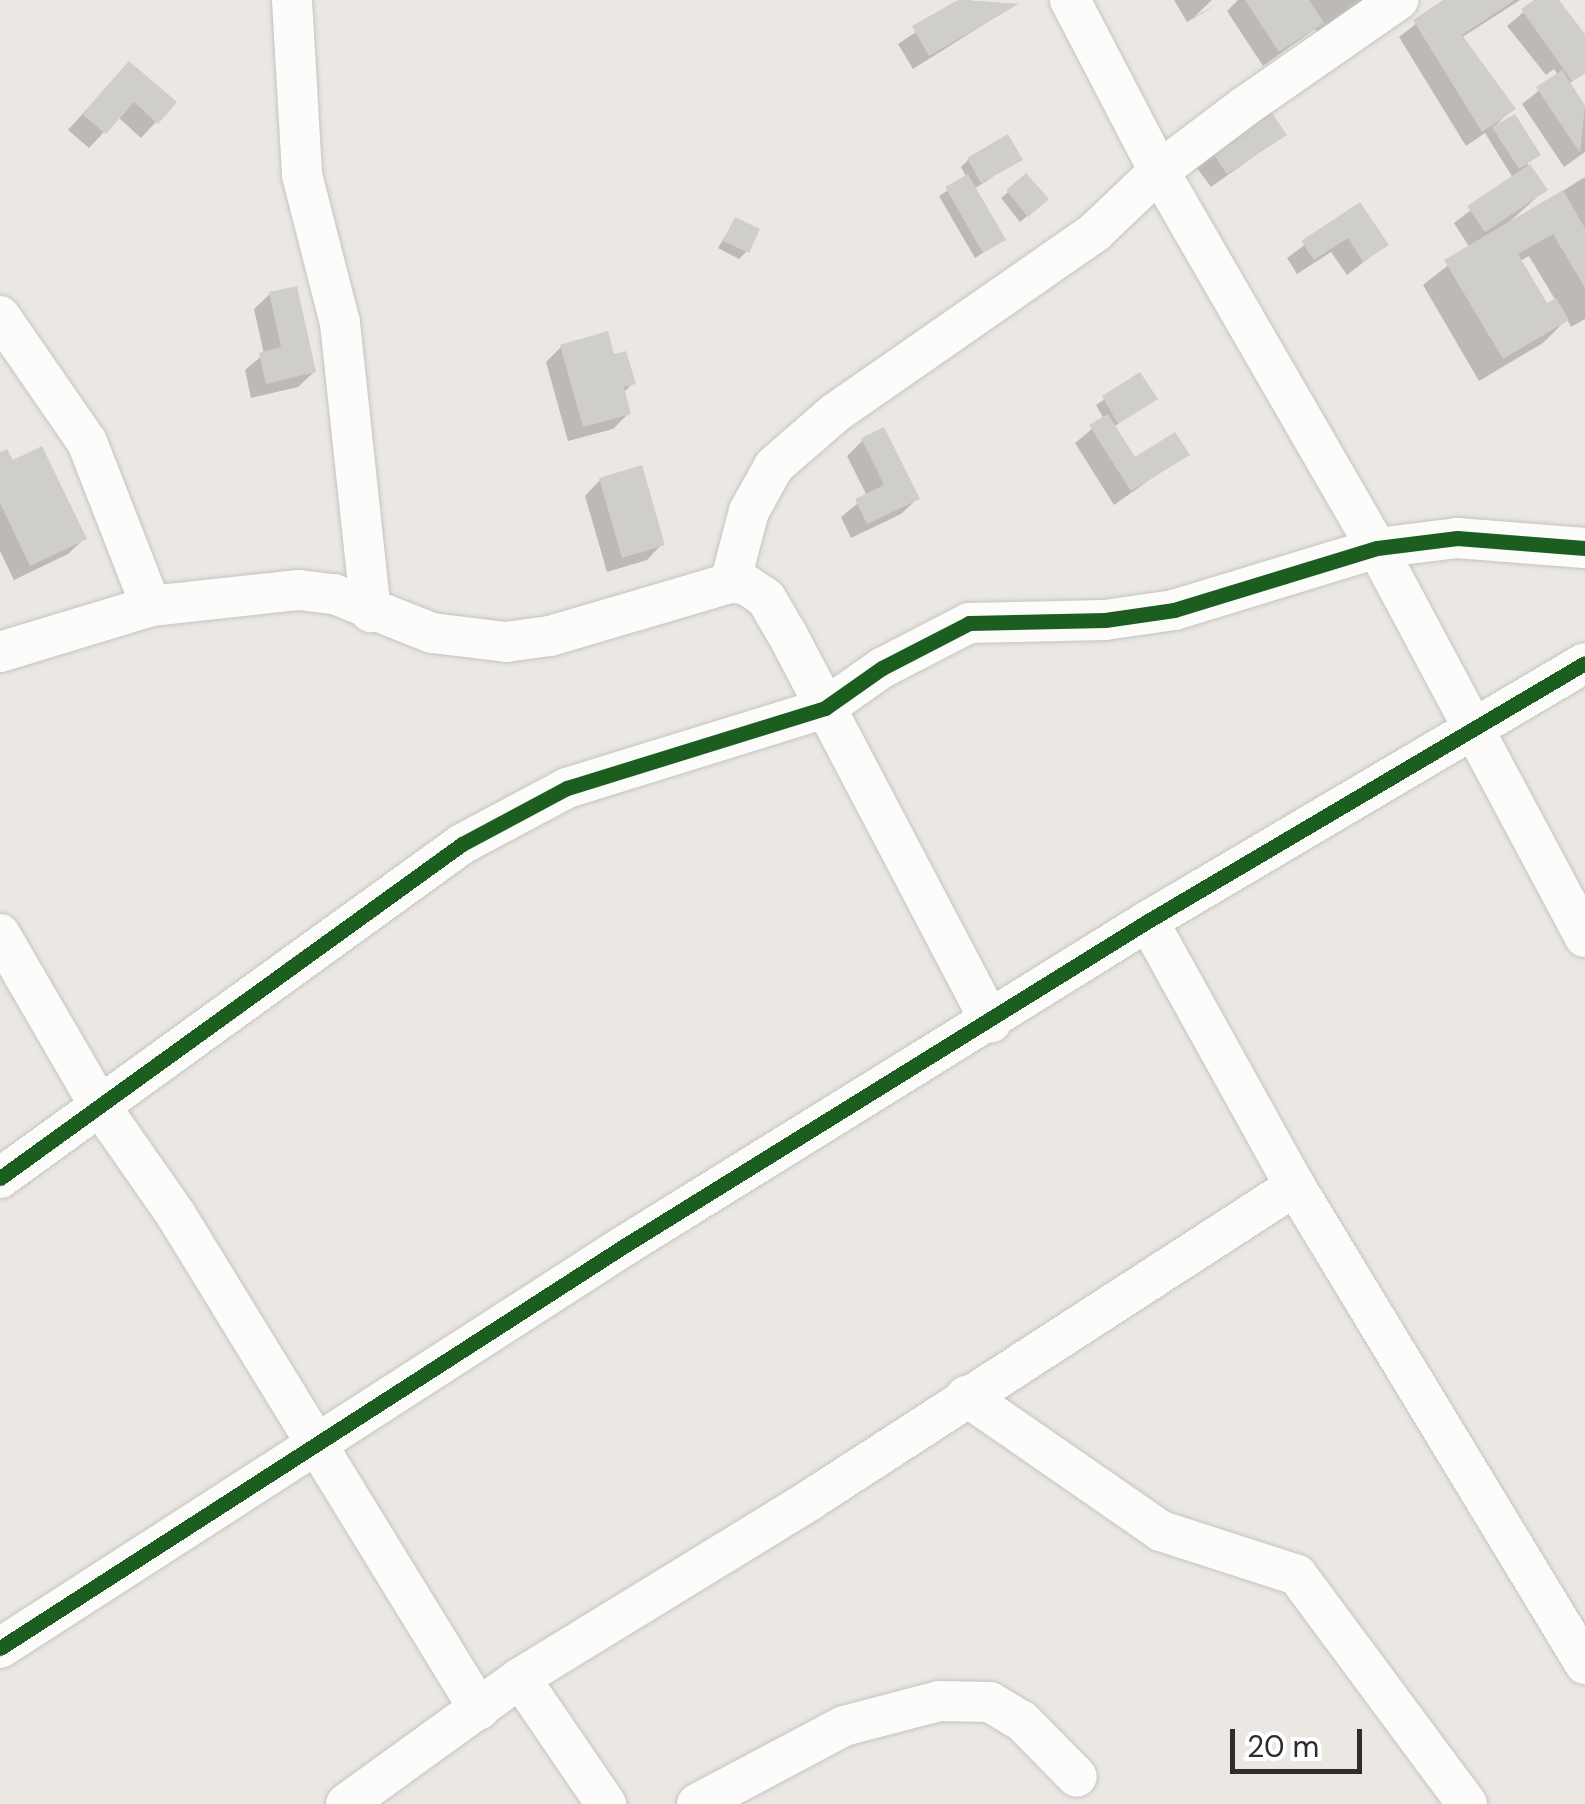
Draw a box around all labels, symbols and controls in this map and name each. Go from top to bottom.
scale bar [1235,1709,1368,1771]
text: 20 m [1247,1727,1319,1766]

